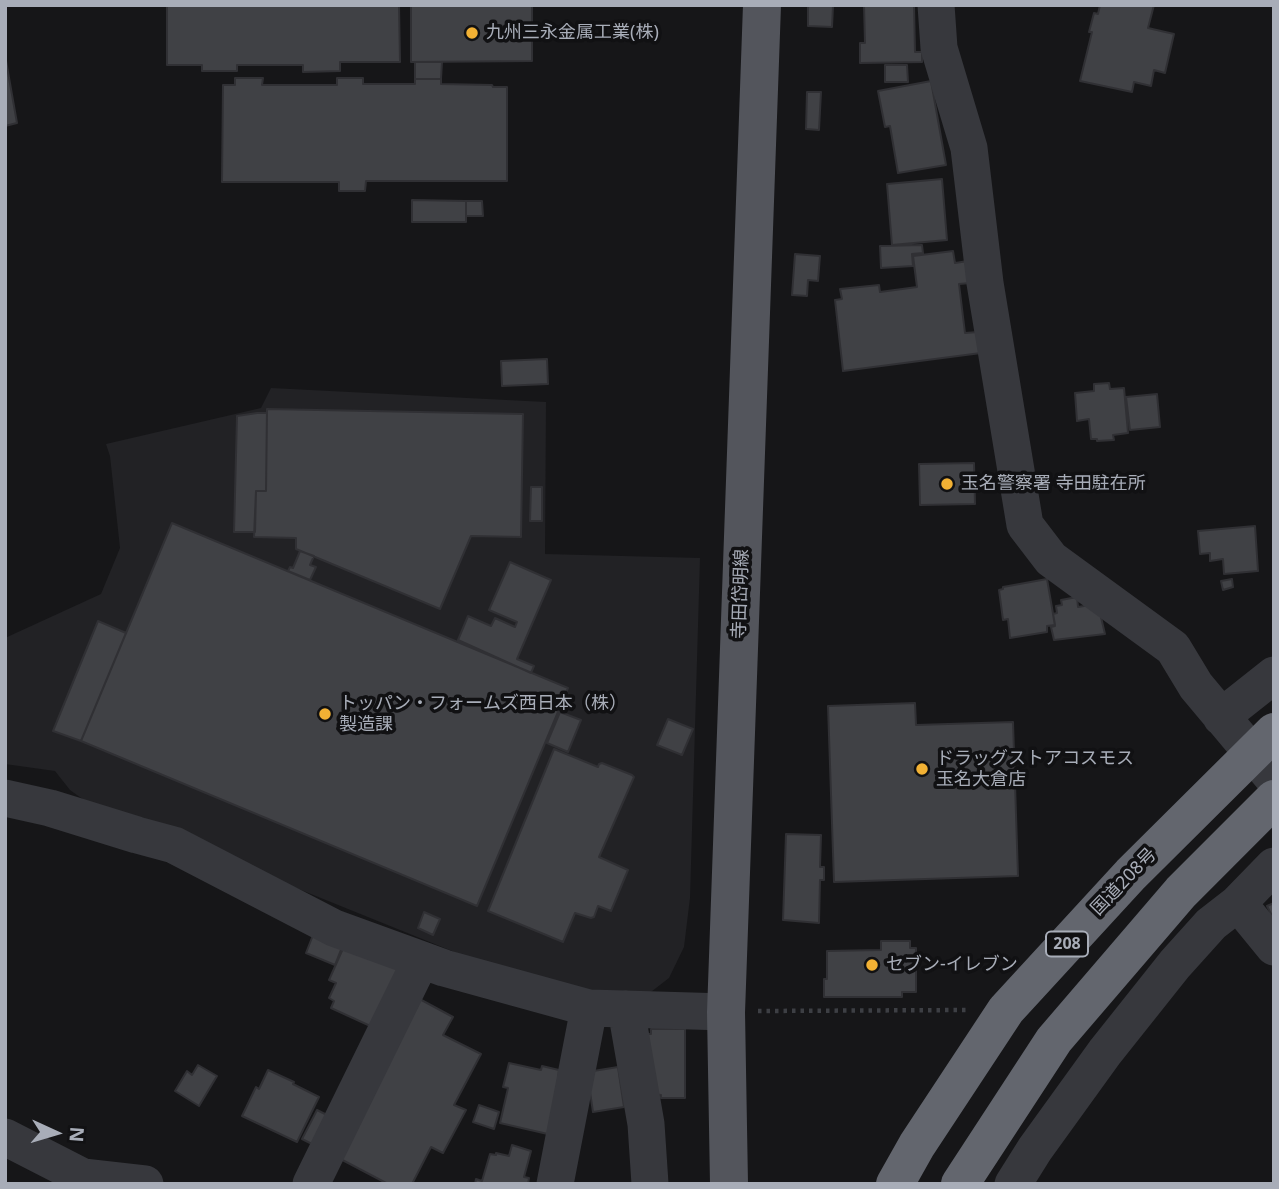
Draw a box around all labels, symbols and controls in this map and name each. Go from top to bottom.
place label: 九州三永金属工業(株) [486,22,659,44]
marker: 九州三永金属工業(株) [464,25,480,41]
place label: 玉名警察署 寺田駐在所 [961,473,1146,495]
marker: 玉名警察署 寺田駐在所 [939,476,955,492]
street label: 寺田岱明線 [729,549,753,639]
place label: トッパン・フォームズ西日本（株） 製造課 [339,693,627,736]
marker: トッパン・フォームズ西日本（株） 製造課 [317,706,333,722]
place label: ドラッグストアコスモス 玉名大倉店 [936,748,1134,790]
marker: ドラッグストアコスモス 玉名大倉店 [914,761,930,777]
street label: 国道208号 [1087,844,1161,920]
road number: 208 [1046,932,1088,956]
place label: セブン-イレブン [886,954,1018,976]
marker: セブン-イレブン [864,957,880,973]
north arrow [21,1098,91,1168]
text: N [63,1126,90,1143]

